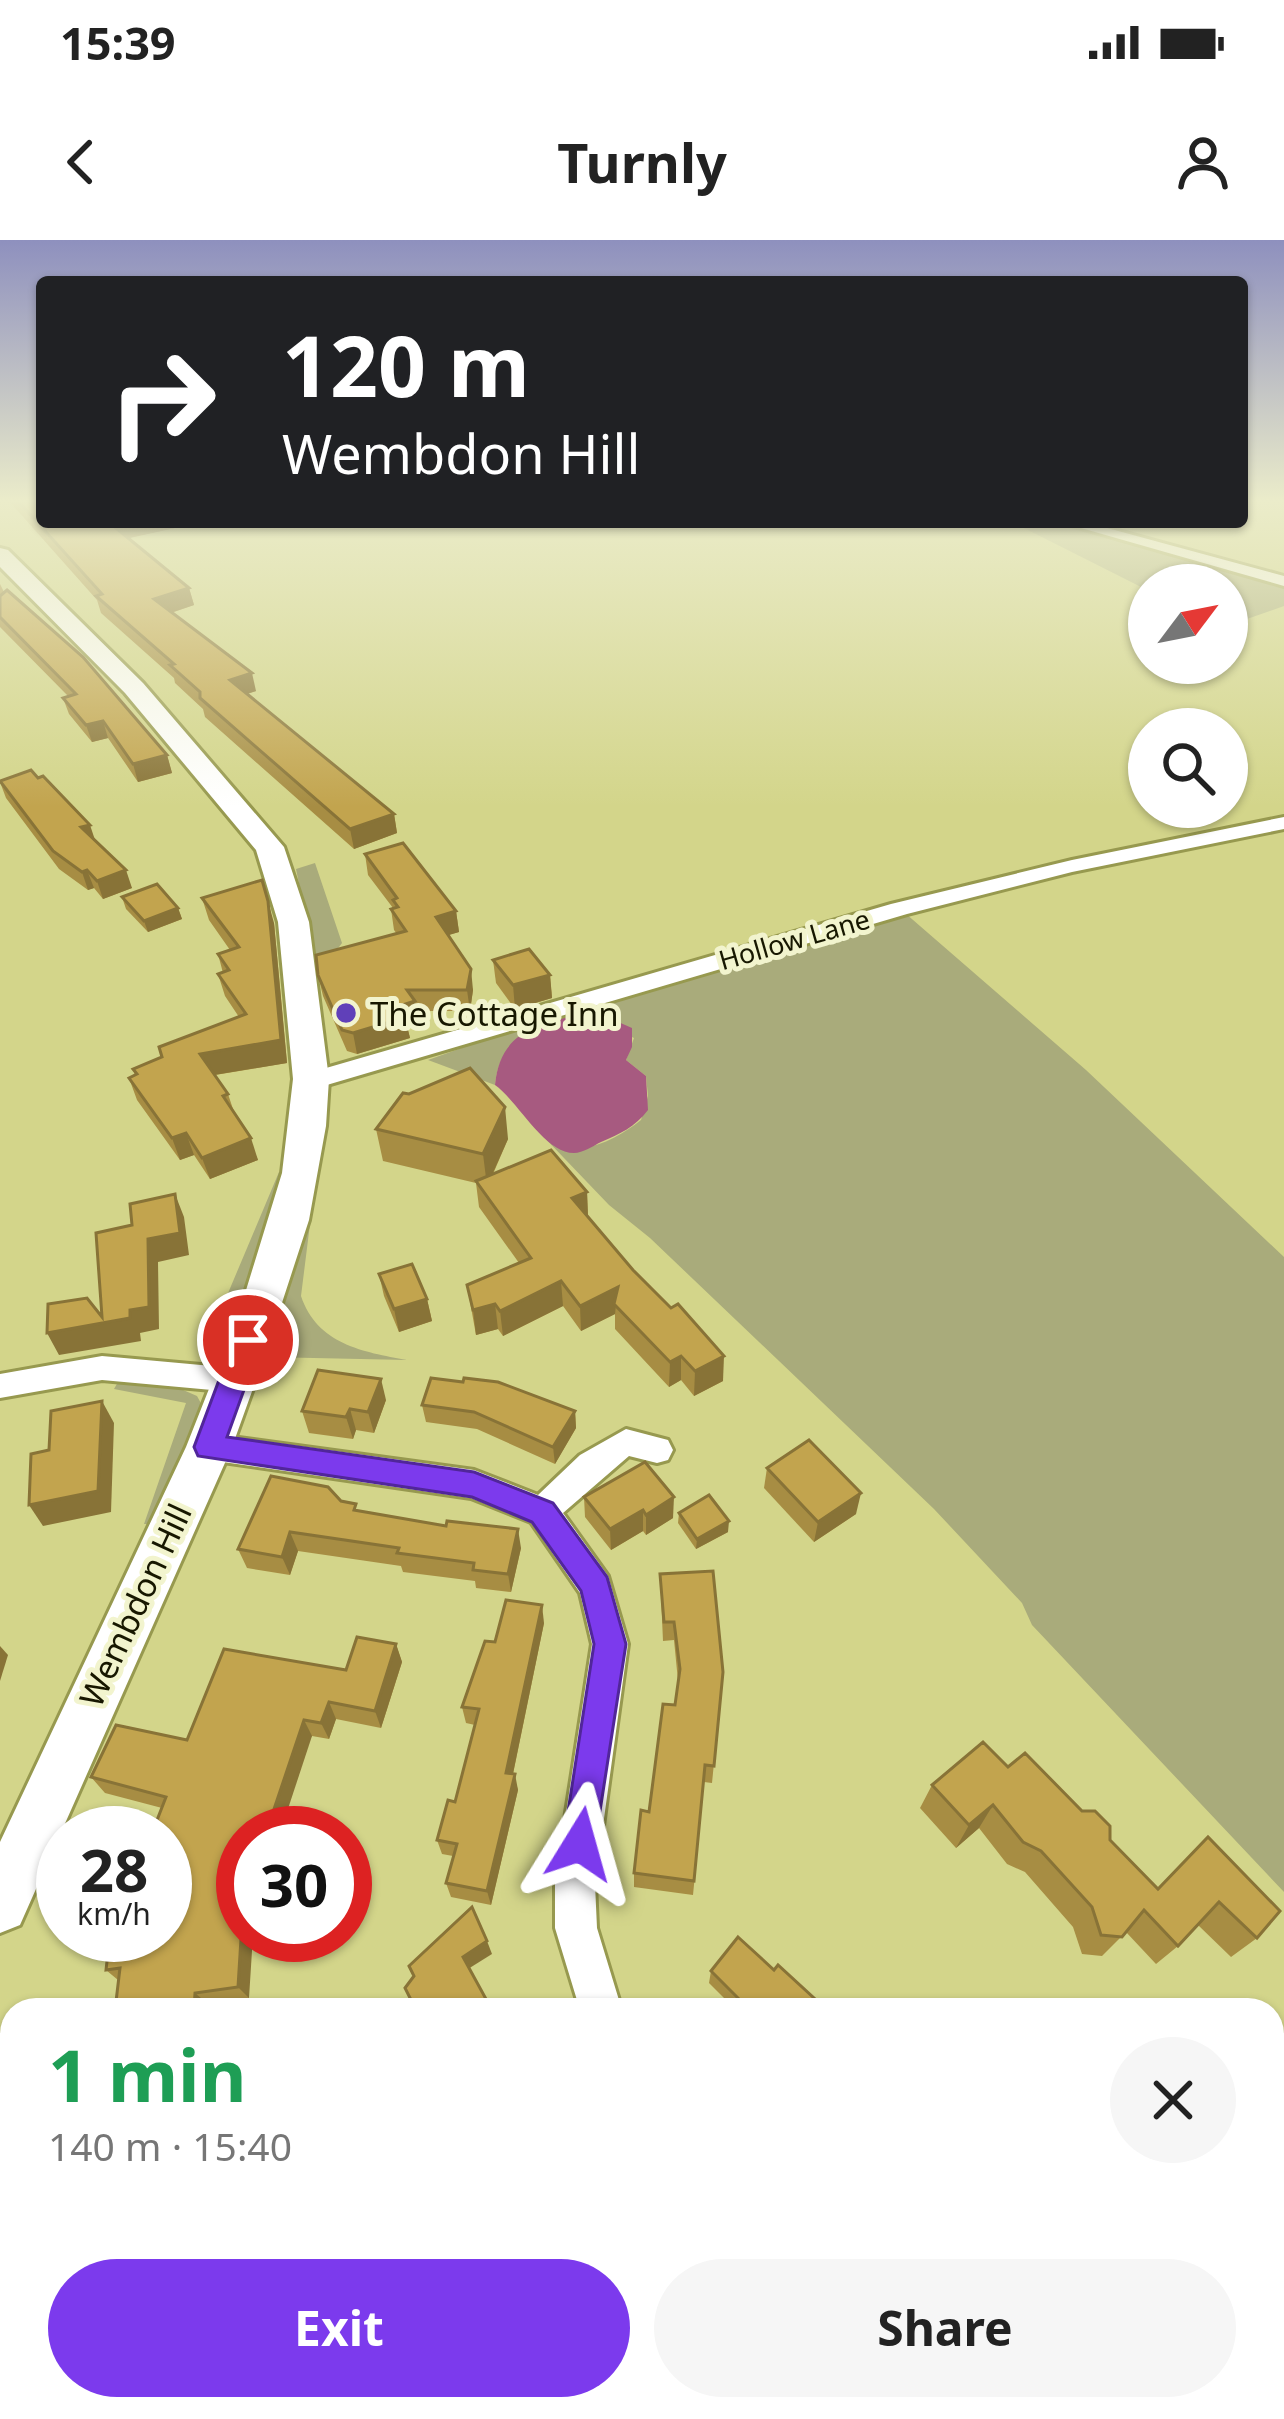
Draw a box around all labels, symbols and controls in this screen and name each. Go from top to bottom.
text: 15:39 [60,12,176,73]
text: Turnly [557,125,727,199]
icon: back [48,129,114,195]
icon: person [1170,129,1236,195]
text: 120 m [282,307,530,422]
icon: right [84,324,240,480]
text: Wembdon Hill [282,416,640,490]
north arrow [1128,564,1248,684]
map controls [1128,564,1248,828]
button: search [1128,708,1248,828]
street label: Hollow Lane [714,900,874,978]
place label: The Cottage Inn [370,991,619,1036]
marker: The Cottage Inn [333,1000,359,1026]
pin [197,1289,299,1391]
icon: arrive [215,1307,281,1373]
street label: Wembdon Hill [68,1496,202,1714]
position arrow [517,1781,643,1907]
speed limit sign: 30 [216,1806,372,1962]
text: 28 [80,1828,148,1910]
text: km/h [77,1893,151,1934]
text: 1 min [48,2025,246,2123]
button: close [1110,2037,1236,2163]
text: 140 m · 15:40 [48,2119,292,2172]
button: Exit [48,2259,630,2397]
button: Share [654,2259,1236,2397]

